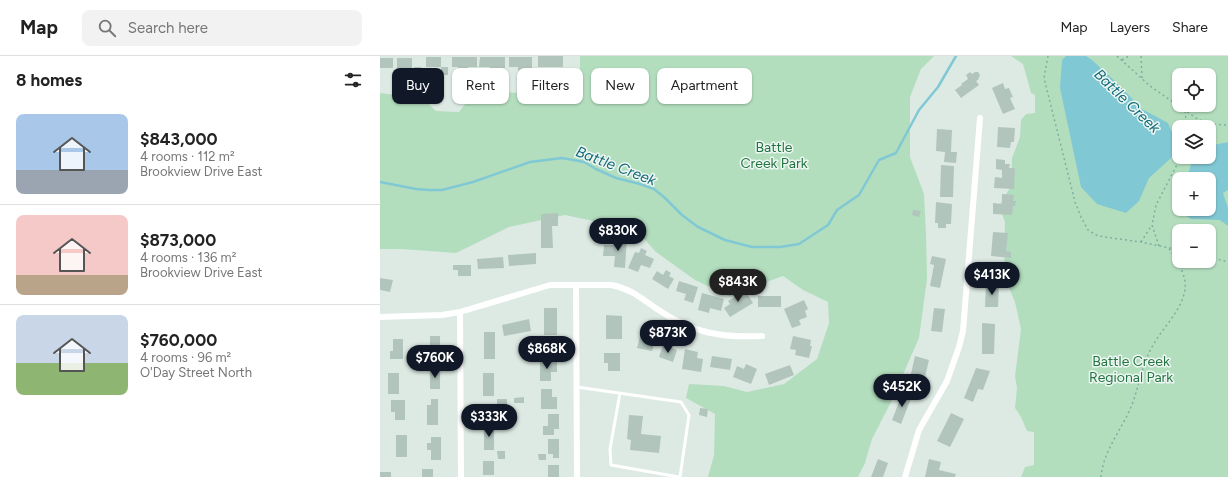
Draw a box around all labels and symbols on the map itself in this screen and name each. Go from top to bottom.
water label: Battle Creek [1090,65,1164,137]
park label: Battle Creek Park [741,139,808,172]
water label: Battle Creek [573,142,659,190]
pin: $830K [590,218,646,252]
pin: $413K [964,262,1020,296]
pin: $843K [710,269,766,303]
pin: $873K [640,320,696,354]
pin: $868K [519,336,575,370]
pin: $760K [407,345,463,379]
park label: Battle Creek Regional Park [1089,353,1173,386]
pin: $452K [874,374,930,408]
pin: $333K [461,404,517,438]

